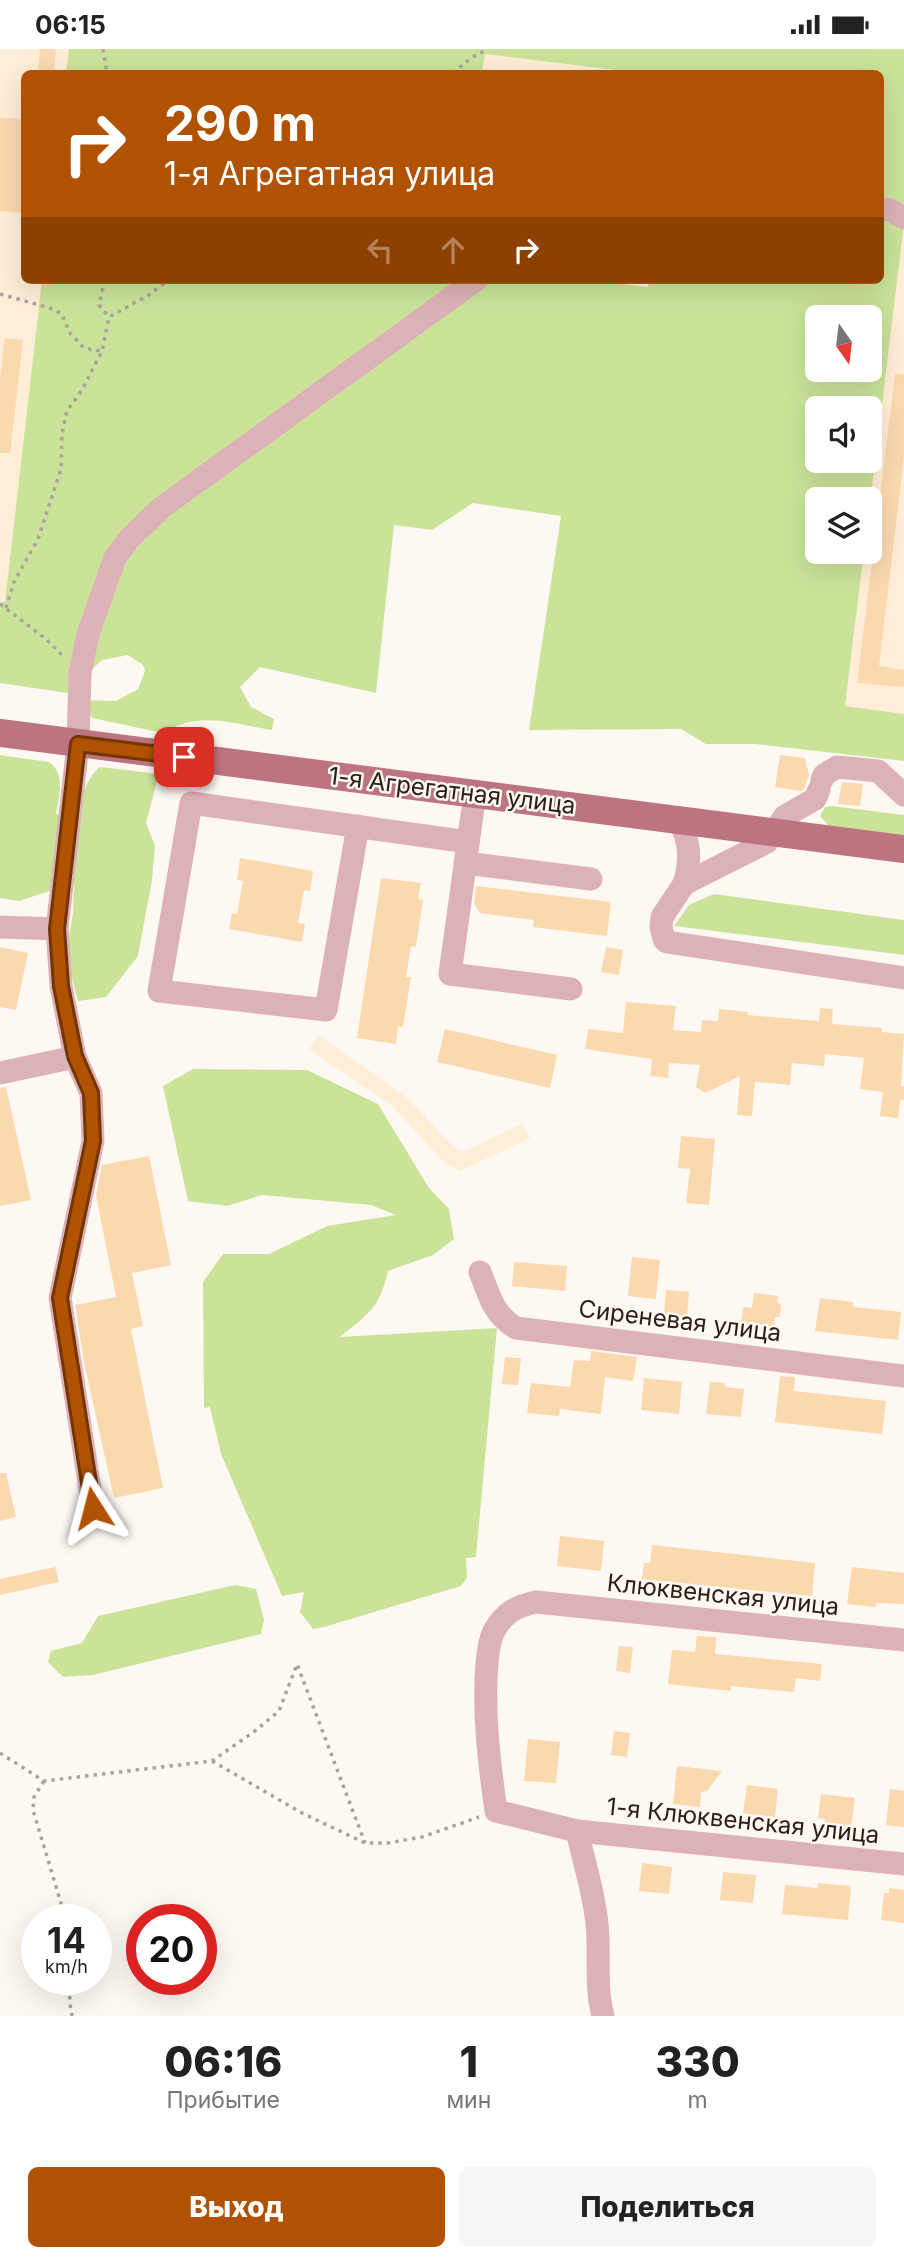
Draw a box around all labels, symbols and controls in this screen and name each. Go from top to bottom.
text: 06:15 [35,9,106,40]
text: 290 m [164,94,316,153]
icon: right [49,98,140,189]
text: 1-я Агрегатная улица [164,154,495,193]
icon: left [361,231,399,269]
icon: ahead [434,231,472,269]
icon: right [507,231,545,269]
north arrow [805,305,882,381]
map controls [805,305,882,564]
button: sound [805,396,882,473]
button: layers [805,487,882,564]
pin [154,727,214,787]
icon: arrive [165,738,203,776]
street label: 1-я Агрегатная улица [327,761,577,820]
street label: Сиреневая улица [577,1294,783,1347]
position arrow [56,1471,130,1545]
street label: Клюквенская улица [605,1568,841,1621]
street label: 1-я Клюквенская улица [605,1792,881,1849]
speed limit sign: 20 [126,1904,217,1995]
text: 14 [47,1919,86,1961]
text: km/h [45,1956,88,1977]
text: 06:16 [164,2036,282,2087]
text: 1 [460,2036,478,2087]
text: 330 [656,2036,740,2087]
text: Прибытие [166,2086,280,2114]
text: мин [446,2086,491,2114]
text: m [688,2086,708,2114]
button: Выход [28,2167,445,2247]
button: Поделиться [459,2167,876,2247]

